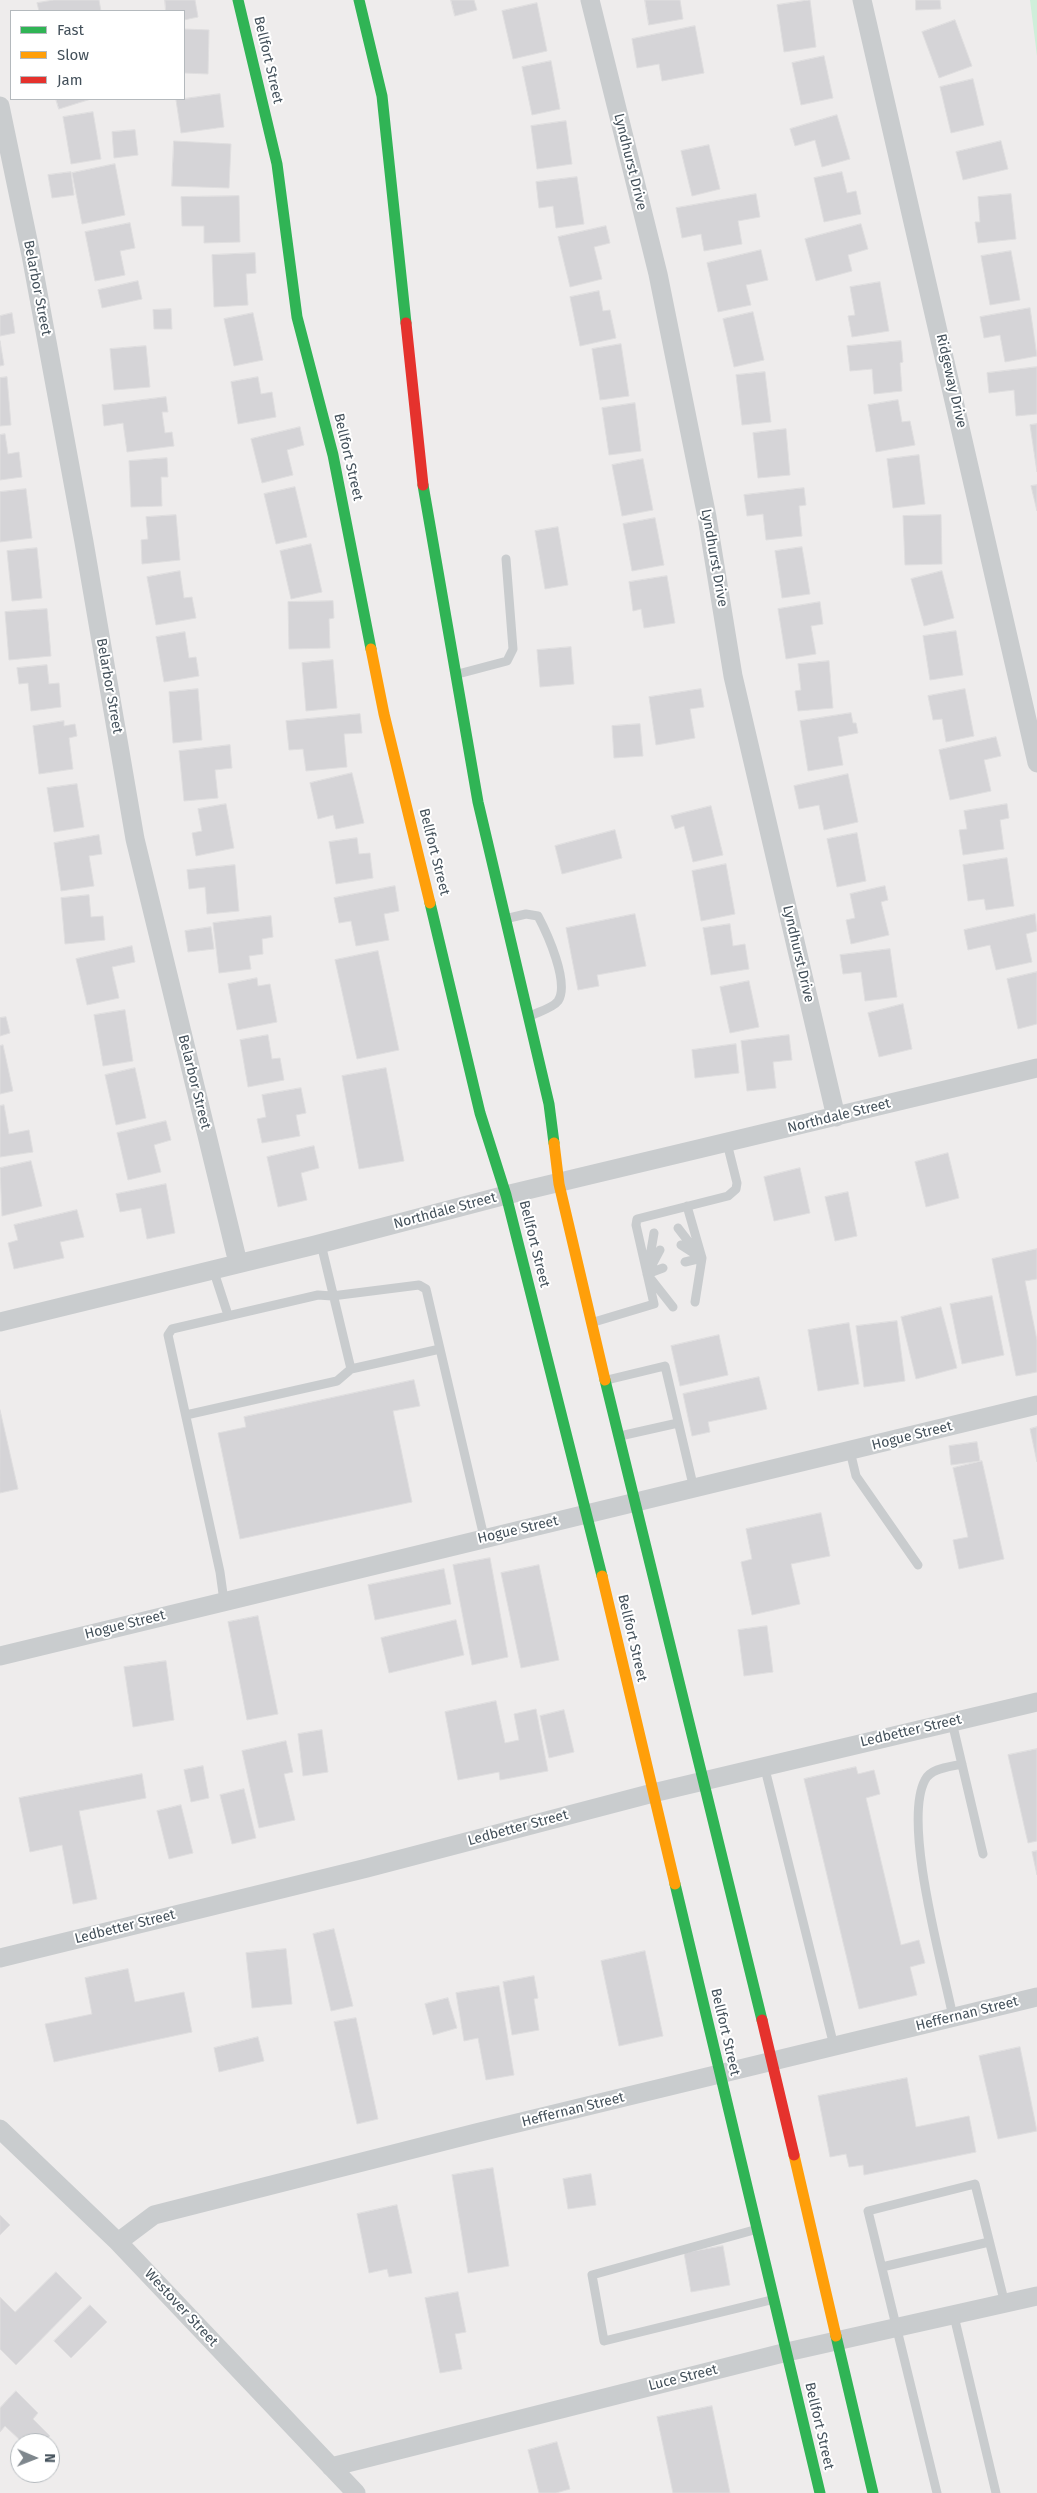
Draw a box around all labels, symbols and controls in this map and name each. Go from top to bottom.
legend [10,10,185,100]
street label: Bellfort Street [250,15,286,105]
text: Fast [57,21,84,39]
text: Slow [57,46,89,64]
text: Jam [57,71,83,89]
street label: Lyndhurst Drive [610,112,650,212]
street label: Belarbor Street [20,239,54,337]
street label: Ridgeway Drive [932,332,970,430]
street label: Bellfort Street [330,412,366,502]
street label: Lyndhurst Drive [697,508,731,608]
street label: Belarbor Street [92,637,126,735]
street label: Bellfort Street [415,807,453,897]
street label: Lyndhurst Drive [779,904,817,1004]
street label: Belarbor Street [174,1033,214,1131]
street label: Northdale Street [786,1095,892,1137]
street label: Northdale Street [392,1189,498,1233]
street label: Bellfort Street [515,1199,553,1289]
street label: Hogue Street [870,1418,954,1454]
street label: Hogue Street [476,1513,560,1547]
street label: Bellfort Street [614,1593,650,1683]
street label: Hogue Street [83,1607,167,1643]
street label: Ledbetter Street [859,1711,963,1751]
street label: Ledbetter Street [466,1807,570,1849]
street label: Ledbetter Street [73,1906,177,1948]
street label: Bellfort Street [707,1987,743,2077]
street label: Heffernan Street [914,1993,1020,2035]
street label: Heffernan Street [520,2089,626,2131]
street label: Westover Street [141,2266,221,2350]
street label: Luce Street [647,2361,719,2395]
street label: Bellfort Street [801,2381,837,2471]
north arrow [10,2433,60,2483]
text: N [41,2453,58,2463]

